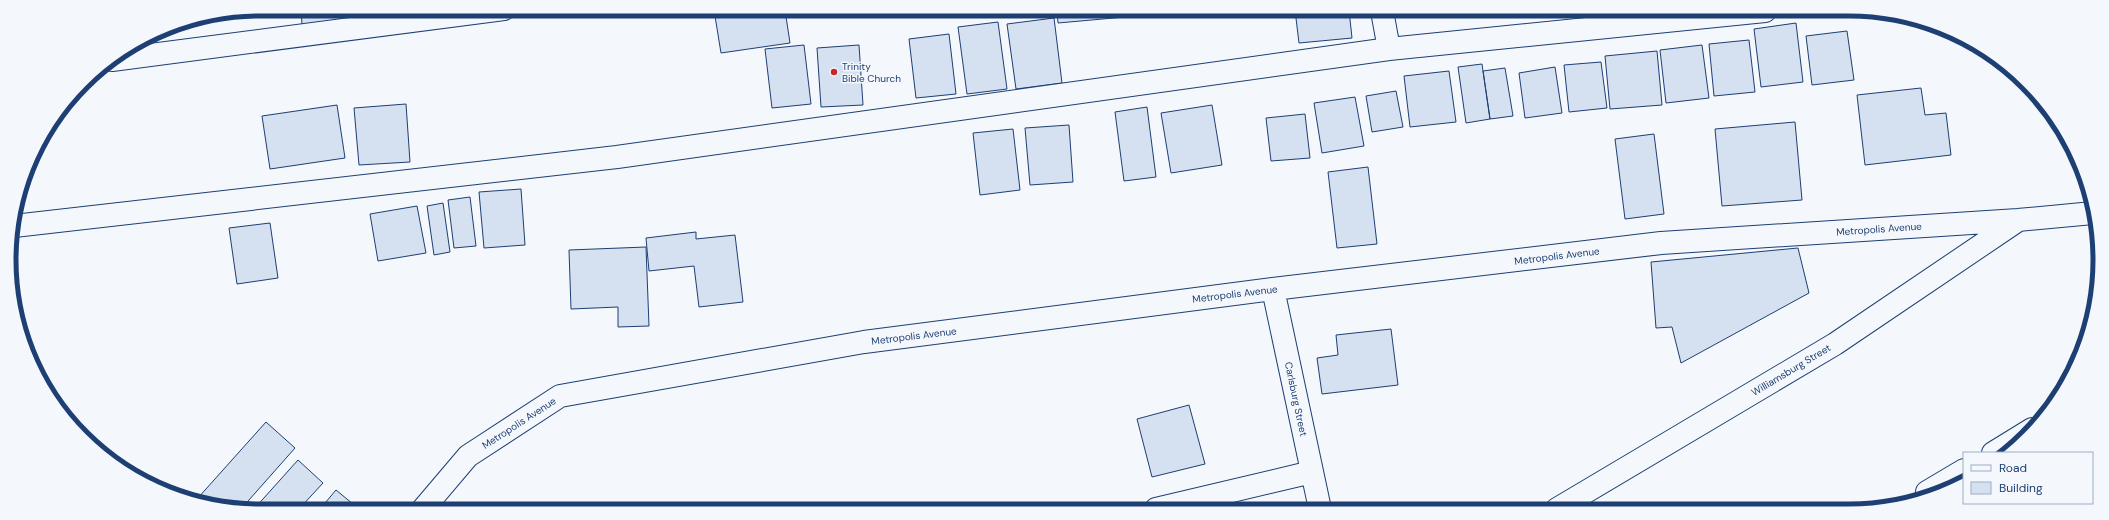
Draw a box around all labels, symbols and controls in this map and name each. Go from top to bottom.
place label: Trinity Bible Church [842,60,901,85]
marker: Trinity Bible Church [829,67,839,77]
street label: Metropolis Avenue [1836,220,1923,238]
street label: Metropolis Avenue [1514,244,1601,268]
street label: Metropolis Avenue [1192,282,1279,306]
street label: Metropolis Avenue [871,324,958,348]
street label: Williamsburg Street [1749,341,1833,399]
street label: Carlsburg Street [1282,361,1310,437]
street label: Metropolis Avenue [479,394,559,452]
legend [1963,452,2093,504]
text: Road [1999,460,2027,476]
text: Building [1999,480,2043,496]

